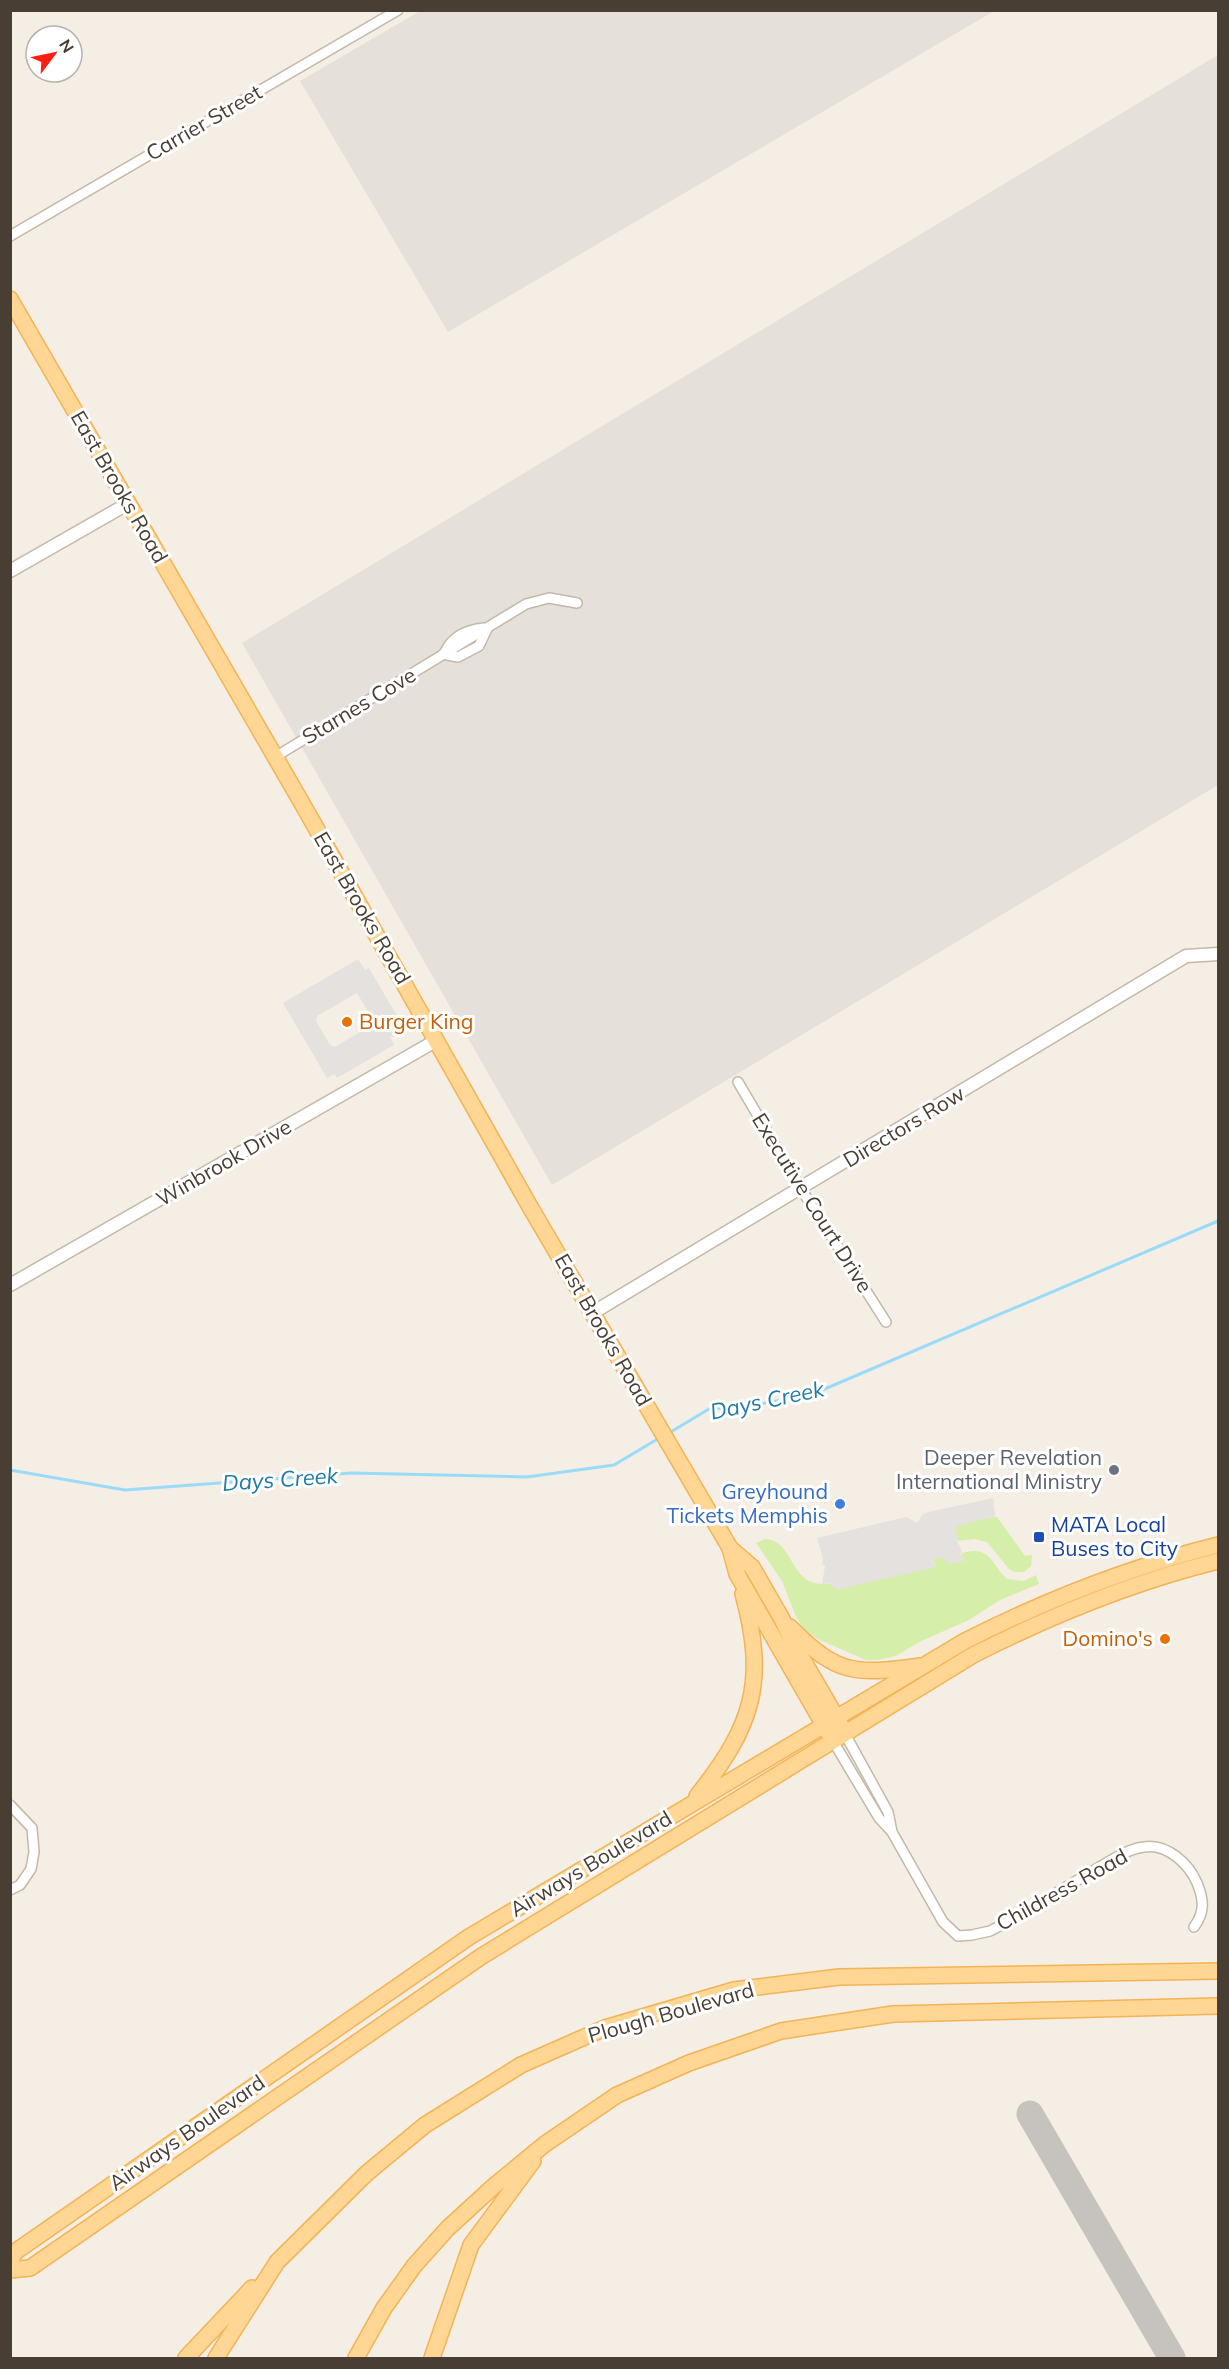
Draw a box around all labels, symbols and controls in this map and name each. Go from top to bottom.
north arrow [24,24,84,84]
text: N [55,36,78,56]
street label: Carrier Street [141,79,266,166]
street label: East Brooks Road [66,406,174,567]
street label: Starnes Cove [297,661,420,749]
street label: East Brooks Road [309,827,417,988]
place label: Burger King [359,1008,473,1034]
marker: Burger King [340,1015,354,1029]
street label: Directors Row [838,1080,969,1173]
street label: Executive Court Drive [747,1108,879,1297]
street label: Winbrook Drive [151,1113,296,1211]
street label: East Brooks Road [550,1249,658,1410]
water label: Days Creek [707,1374,827,1426]
place label: Deeper Revelation International Ministry [896,1444,1102,1494]
water label: Days Creek [221,1461,339,1497]
marker: Deeper Revelation International Ministry [1107,1463,1121,1477]
place label: Greyhound Tickets Memphis [667,1478,828,1528]
marker: Greyhound Tickets Memphis [833,1497,847,1511]
place label: MATA Local Buses to City [1051,1511,1178,1561]
marker: MATA Local Buses to City [1032,1530,1046,1544]
place label: Domino's [1063,1625,1153,1651]
marker: Domino's [1158,1632,1172,1646]
street label: Airways Boulevard [505,1805,676,1922]
street label: Childress Road [991,1842,1132,1936]
street label: Plough Boulevard [585,1976,757,2048]
street label: Airways Boulevard [103,2069,269,2196]

